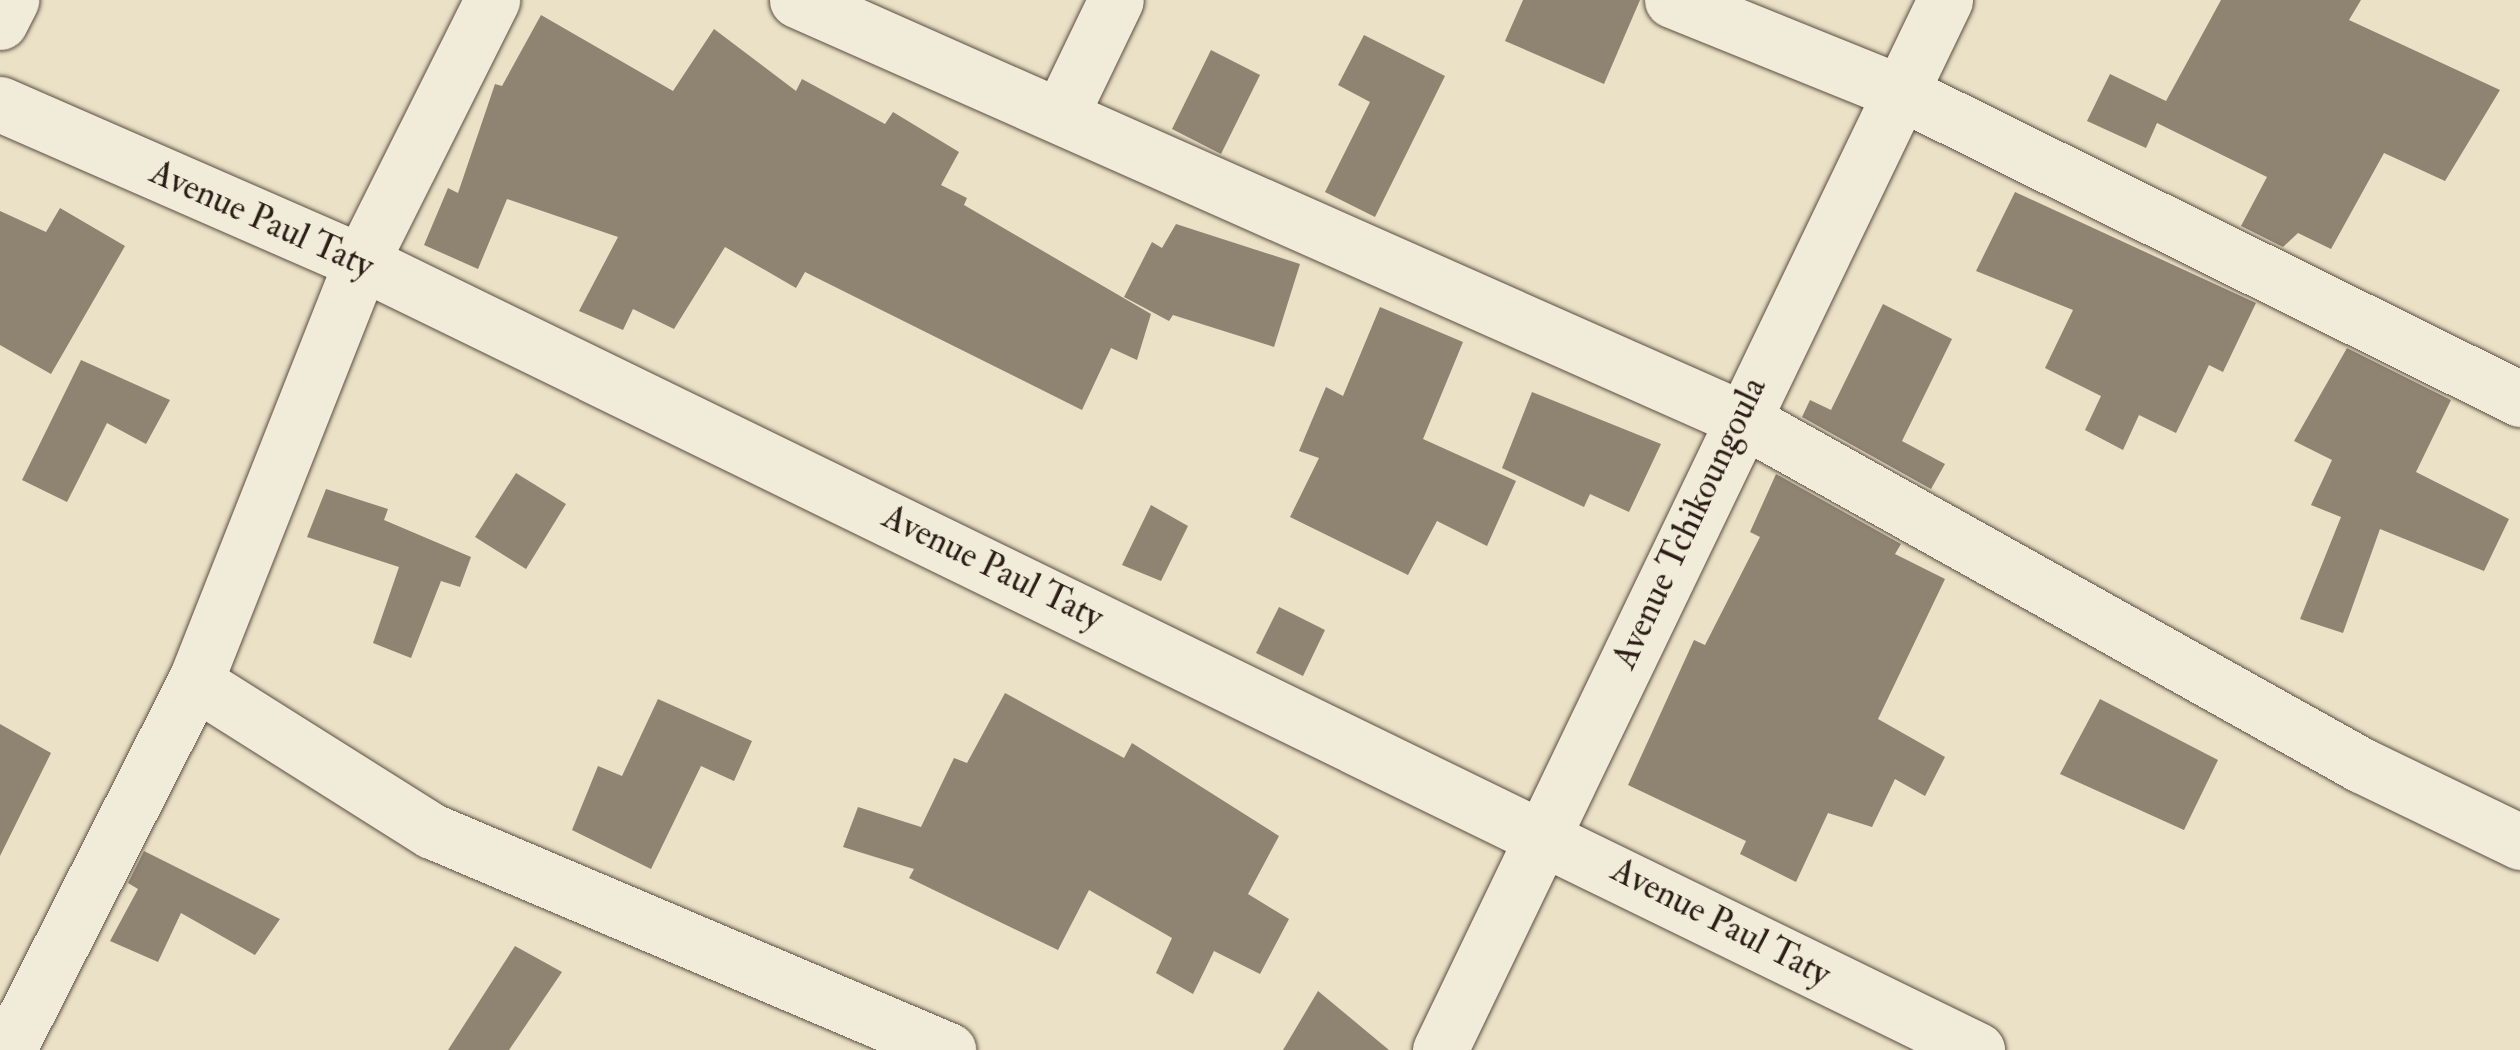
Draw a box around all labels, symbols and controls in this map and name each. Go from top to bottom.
street label: Avenue Paul Taty [144,151,380,287]
street label: Avenue Tchikoungoula [1603,371,1775,675]
street label: Avenue Paul Taty [876,495,1110,639]
street label: Avenue Paul Taty [1604,849,1838,995]

